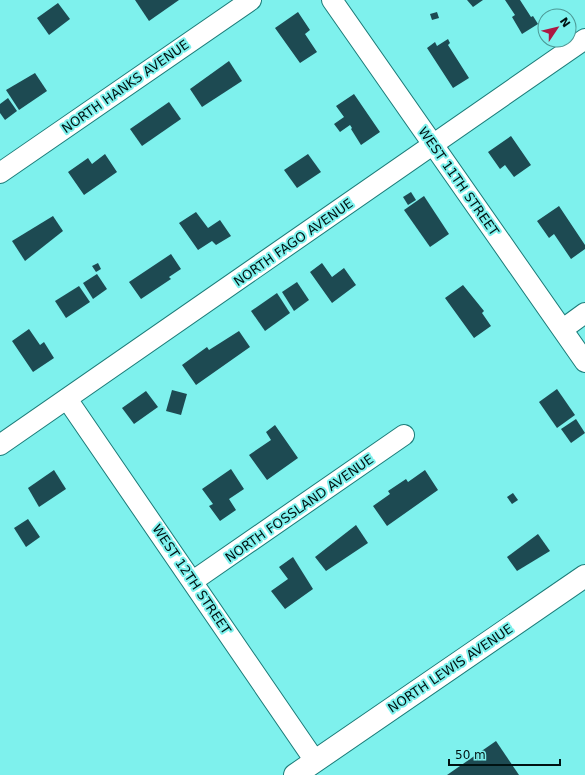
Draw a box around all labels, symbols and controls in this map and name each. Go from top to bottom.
north arrow [537,8,577,48]
text: N [557,15,573,30]
street label: NORTH HANKS AVENUE [59,37,192,136]
street label: WEST 11TH STREET [415,124,502,239]
street label: NORTH FAGO AVENUE [231,196,356,289]
street label: NORTH FOSSLAND AVENUE [222,451,376,565]
street label: WEST 12TH STREET [149,521,234,637]
street label: NORTH LEWIS AVENUE [385,621,515,716]
scale bar [449,741,560,767]
text: 50 m [455,748,486,762]

